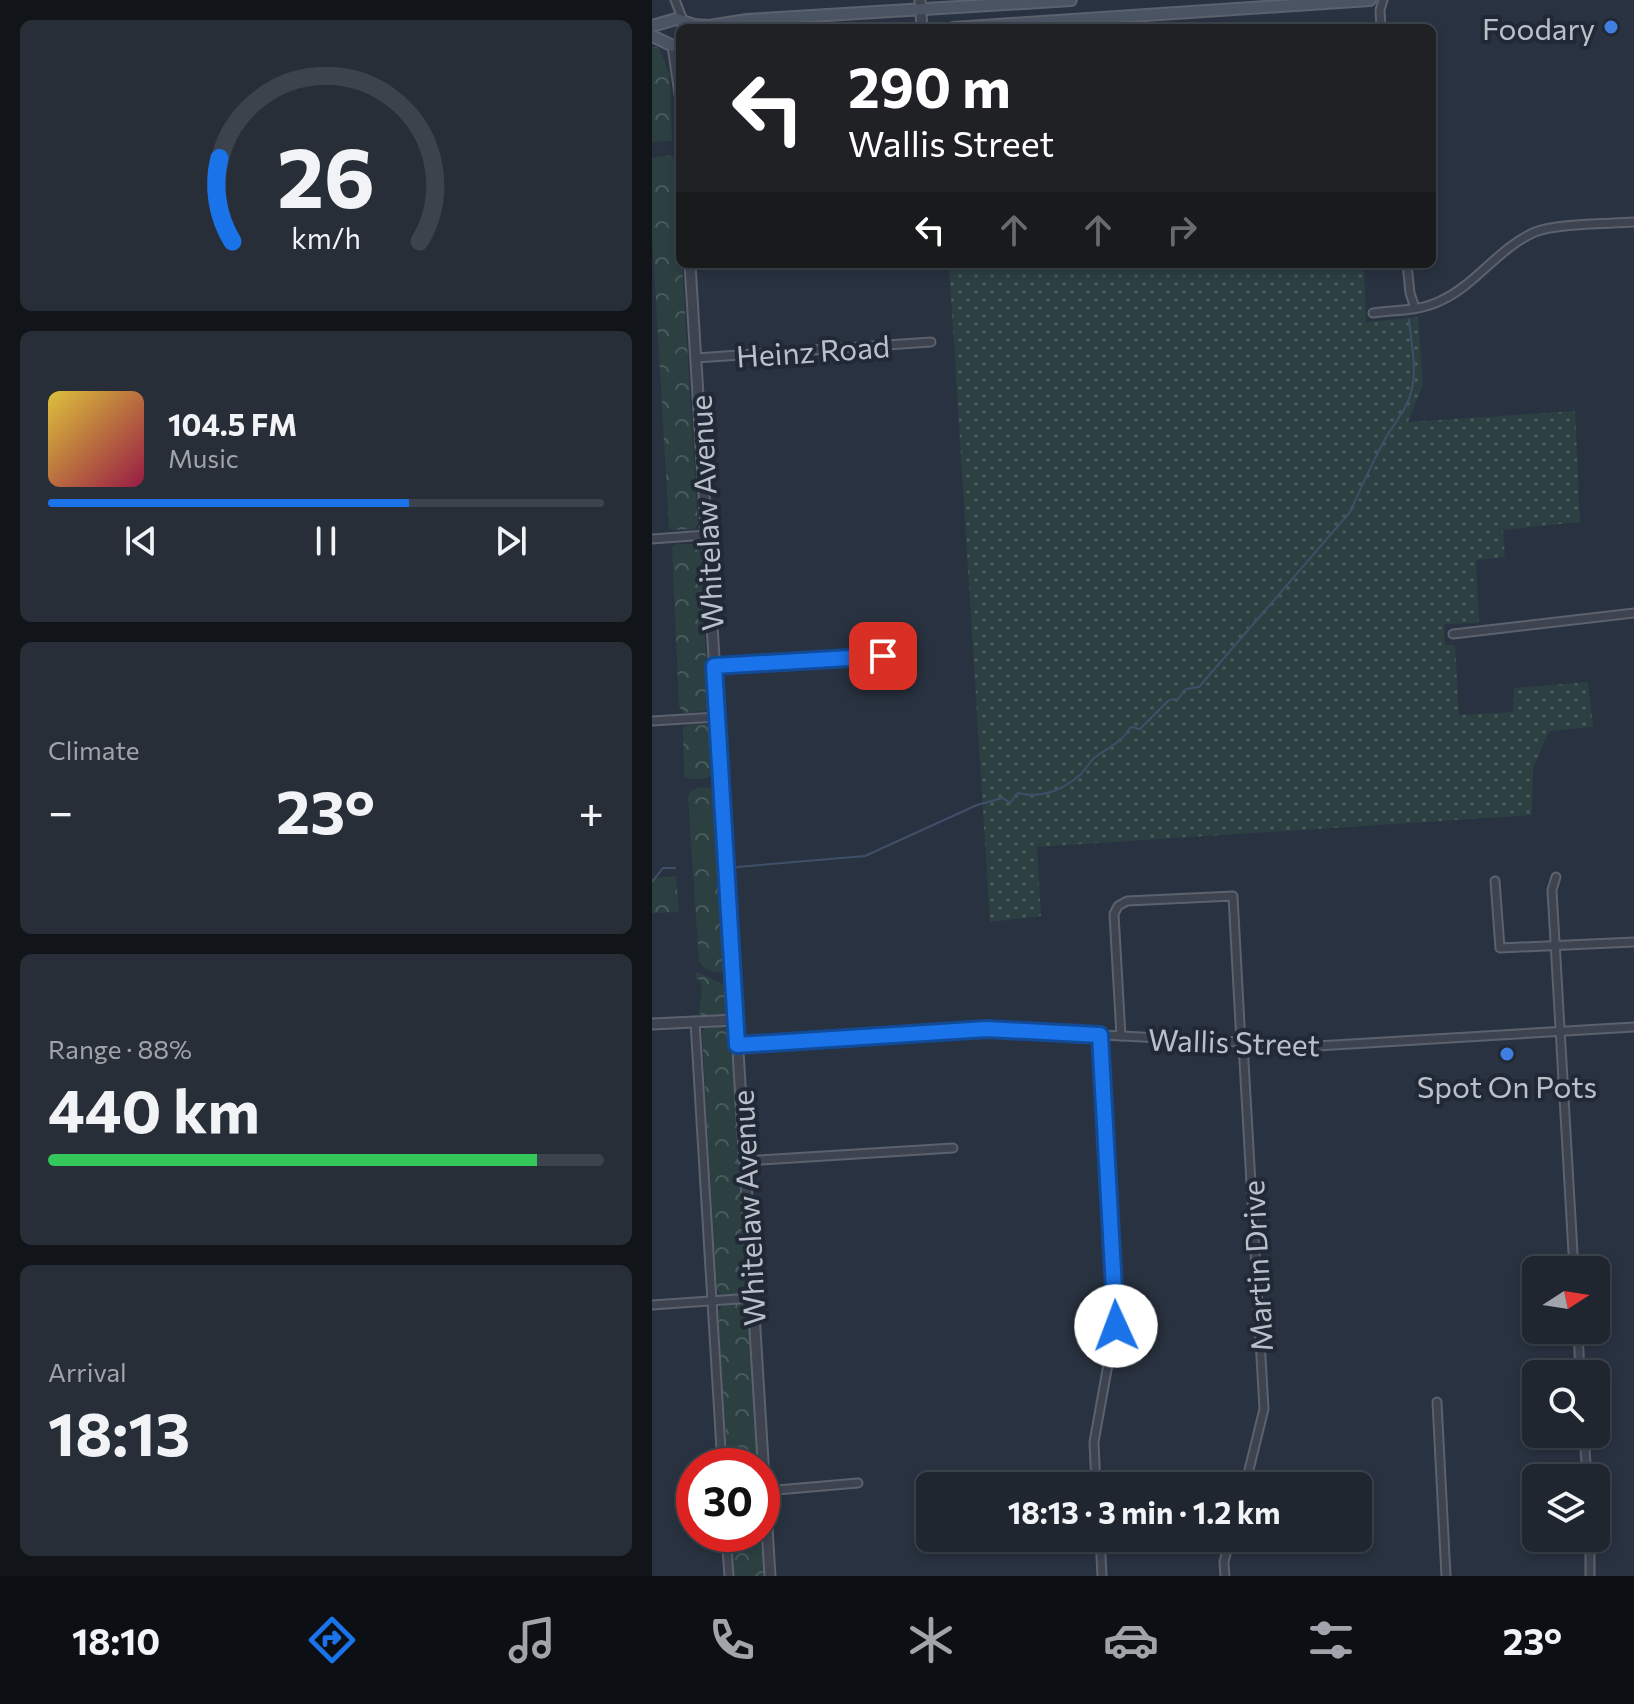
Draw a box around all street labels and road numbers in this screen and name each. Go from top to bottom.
street label: Heinz Road [735,326,891,374]
street label: Whitelaw Avenue [680,394,730,632]
street label: Wallis Street [1147,1020,1321,1062]
street label: Whitelaw Avenue [722,1089,772,1327]
street label: Martin Drive [1233,1179,1279,1353]

